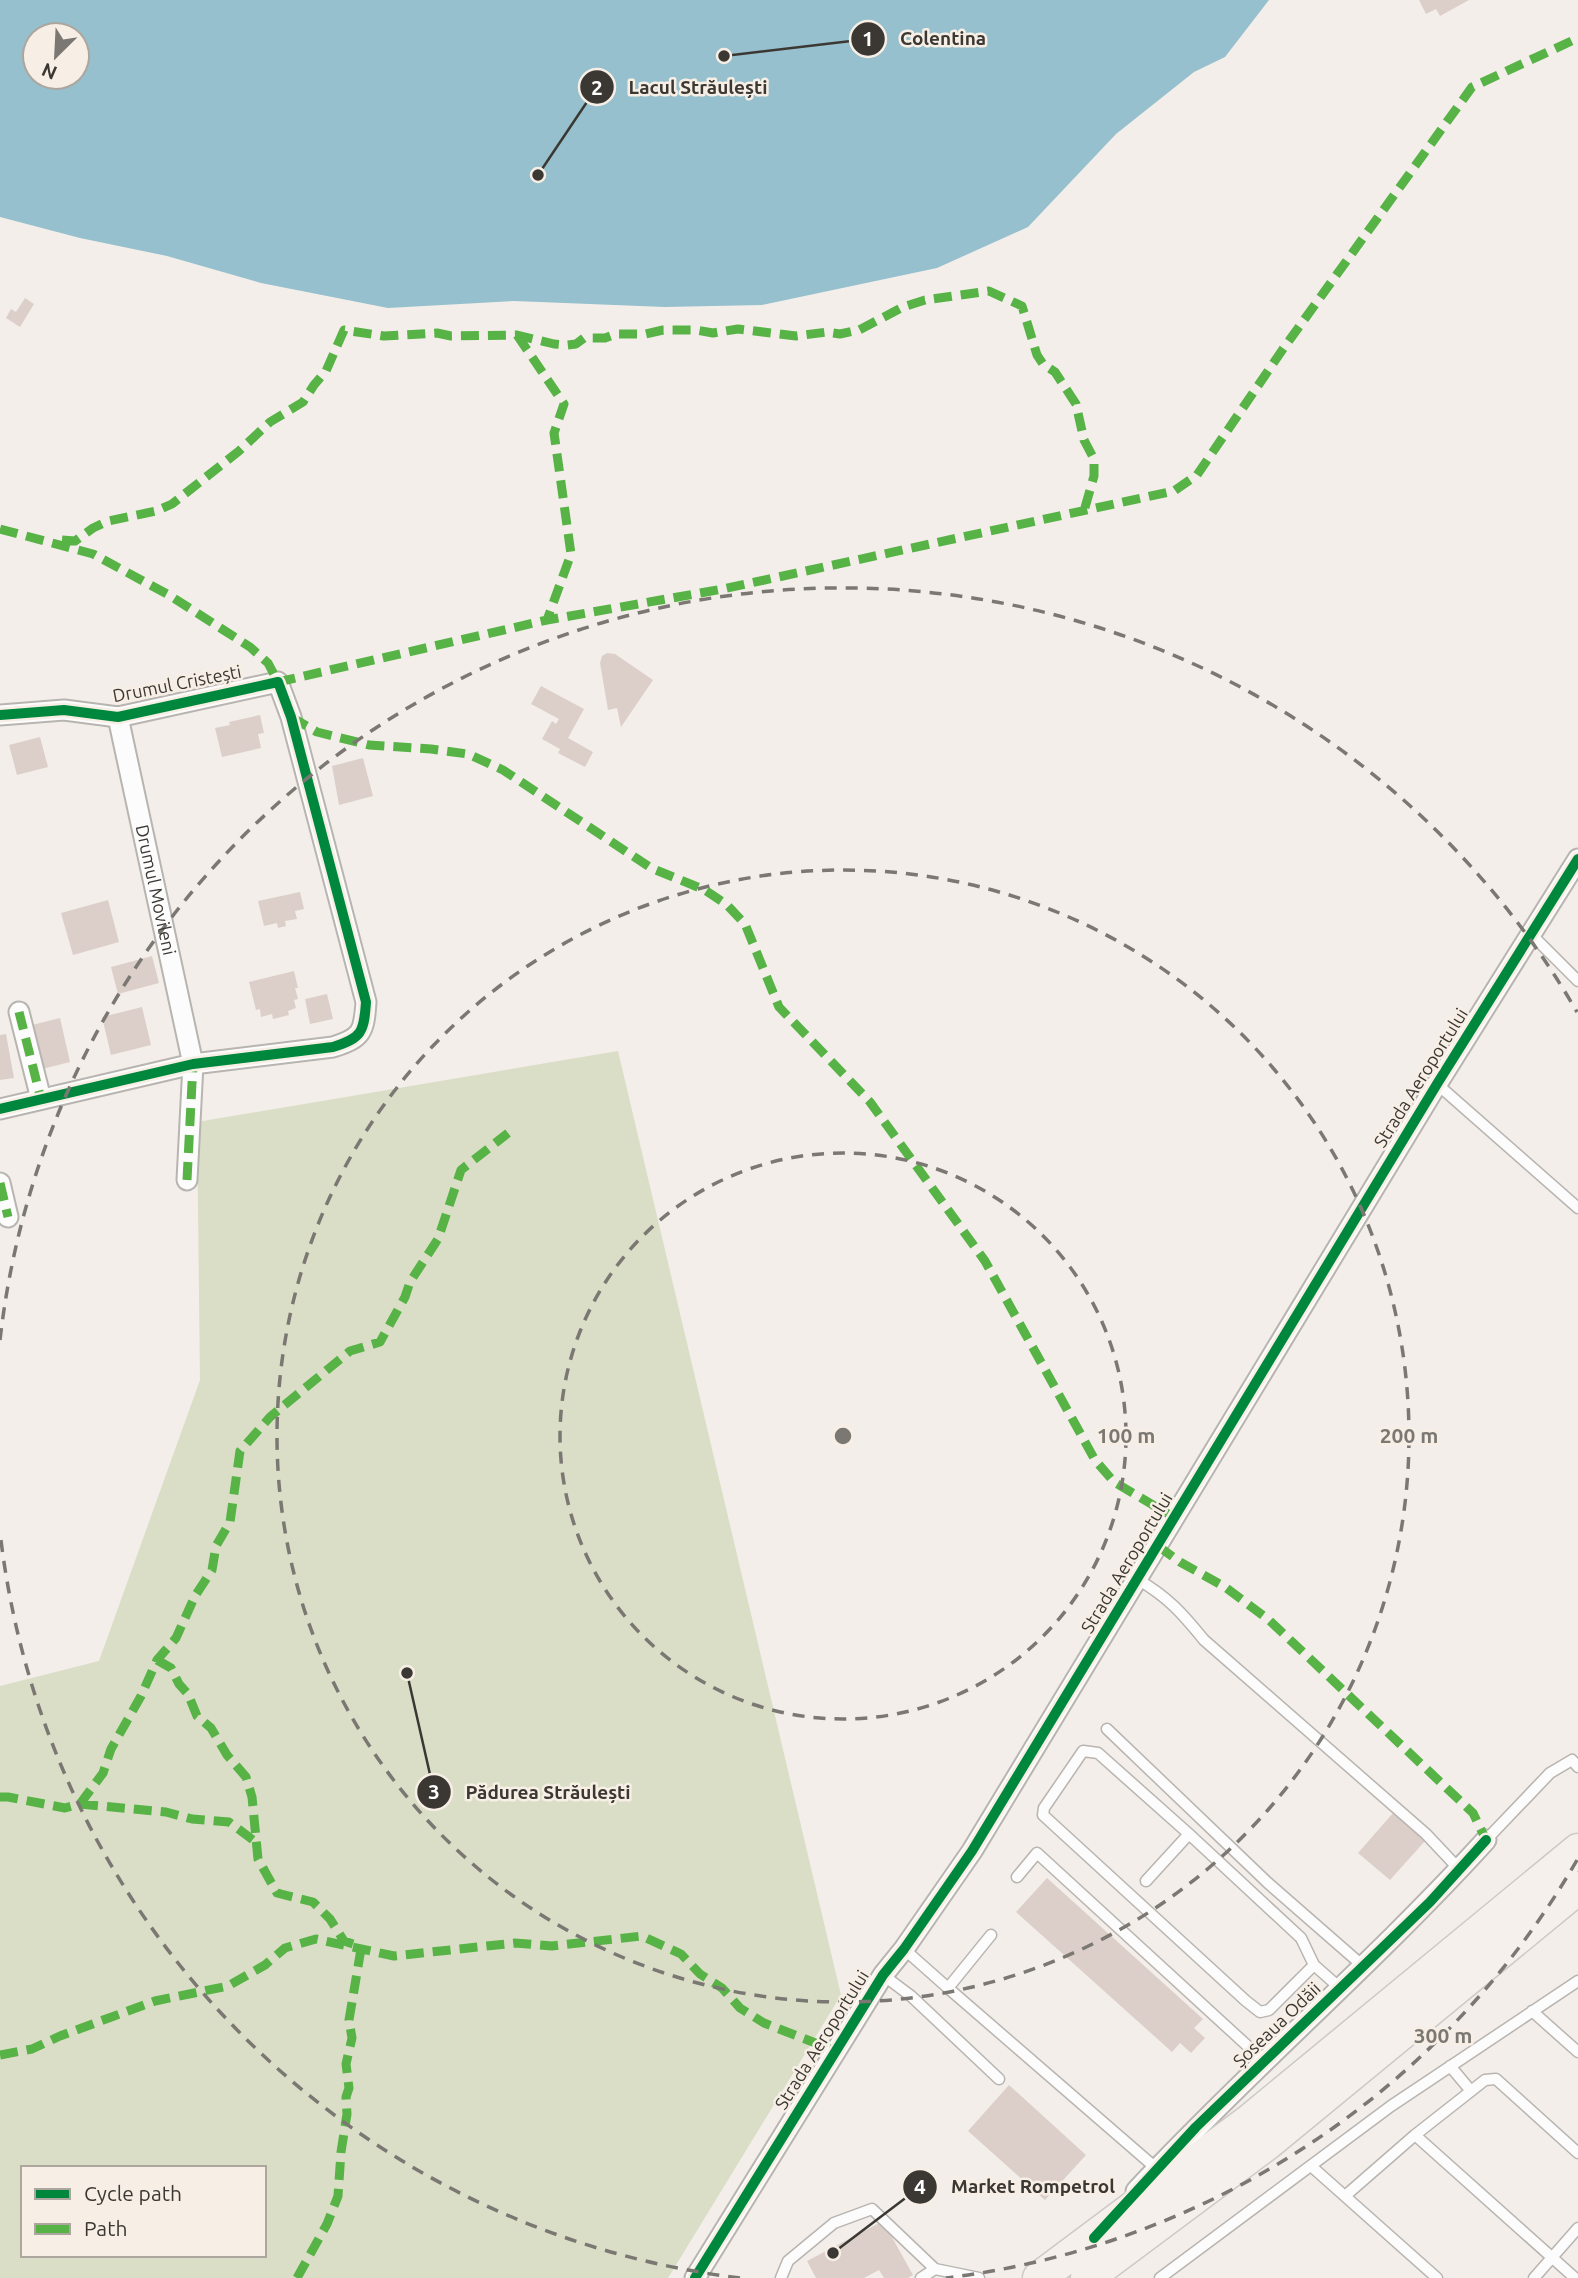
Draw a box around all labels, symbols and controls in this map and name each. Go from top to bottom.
callout: Colentina [850,19,1000,59]
north arrow [21,21,91,91]
text: 1 [862,26,874,50]
text: Colentina [900,27,986,49]
text: N [38,59,60,84]
callout: Lacul Străulești [579,67,781,107]
text: 2 [591,75,603,99]
text: Lacul Străulești [629,76,767,98]
street label: Drumul Cristești [111,661,243,705]
street label: Drumul Movileni [133,823,180,957]
street label: Strada Aeroportului [1369,1004,1471,1151]
text: 100 m [1097,1423,1155,1447]
text: 200 m [1380,1423,1438,1447]
centre of rings [831,1424,855,1448]
street label: Strada Aeroportului [1076,1489,1176,1636]
callout: Pădurea Străulești [416,1772,645,1812]
text: 3 [428,1779,440,1803]
text: Pădurea Străulești [465,1781,631,1803]
street label: Strada Aeroportului [770,1966,872,2113]
street label: Șoseaua Odăii [1229,1978,1324,2071]
text: 300 m [1414,2023,1472,2047]
legend [21,2166,266,2257]
callout: Market Rompetrol [902,2167,1129,2207]
text: 4 [914,2174,926,2198]
text: Market Rompetrol [951,2175,1115,2197]
text: Cycle path [84,2181,182,2205]
text: Path [84,2216,127,2240]

